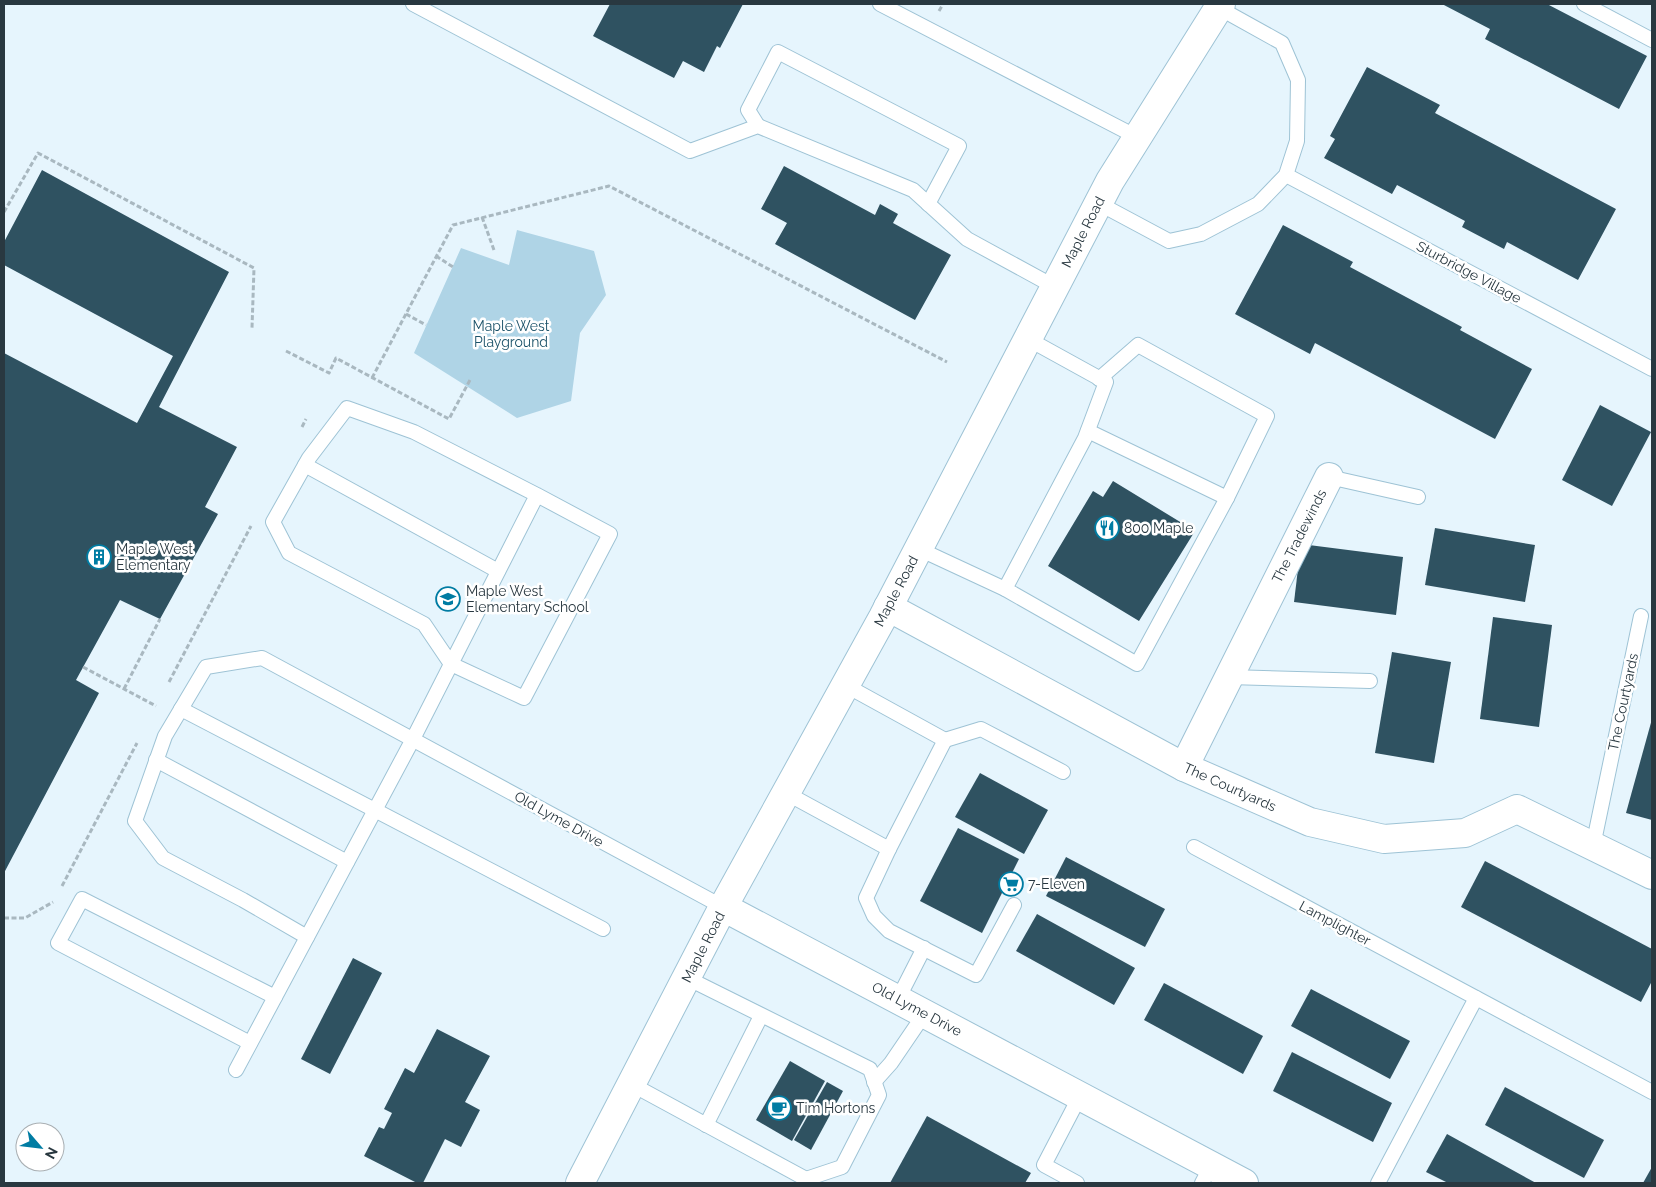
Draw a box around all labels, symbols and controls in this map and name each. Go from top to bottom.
street label: Maple Road [1058,194,1108,270]
street label: Sturbridge Village [1414,238,1524,306]
park label: Maple West Playground [473,318,550,350]
street label: The Tradewinds [1269,486,1330,585]
restaurant icon: 800 Maple [1094,515,1120,541]
place label: 800 Maple [1124,520,1194,536]
place label: Maple West Elementary [116,541,193,573]
building icon: Maple West Elementary [86,544,112,570]
street label: Maple Road [871,553,921,629]
place label: Maple West Elementary School [466,583,589,615]
school or university icon: Maple West Elementary School [435,586,461,612]
street label: The Courtyards [1605,651,1641,752]
street label: The Courtyards [1181,759,1279,815]
street label: Old Lyme Drive [512,788,606,850]
supermarket icon: 7-Eleven [998,871,1024,897]
place label: 7-Eleven [1028,876,1085,892]
street label: Lamplighter [1297,897,1374,949]
street label: Maple Road [678,909,728,985]
street label: Old Lyme Drive [869,979,965,1039]
cafe icon: Tim Hortons [766,1095,792,1121]
place label: Tim Hortons [796,1100,876,1116]
north arrow [15,1122,65,1172]
text: N [42,1145,61,1162]

